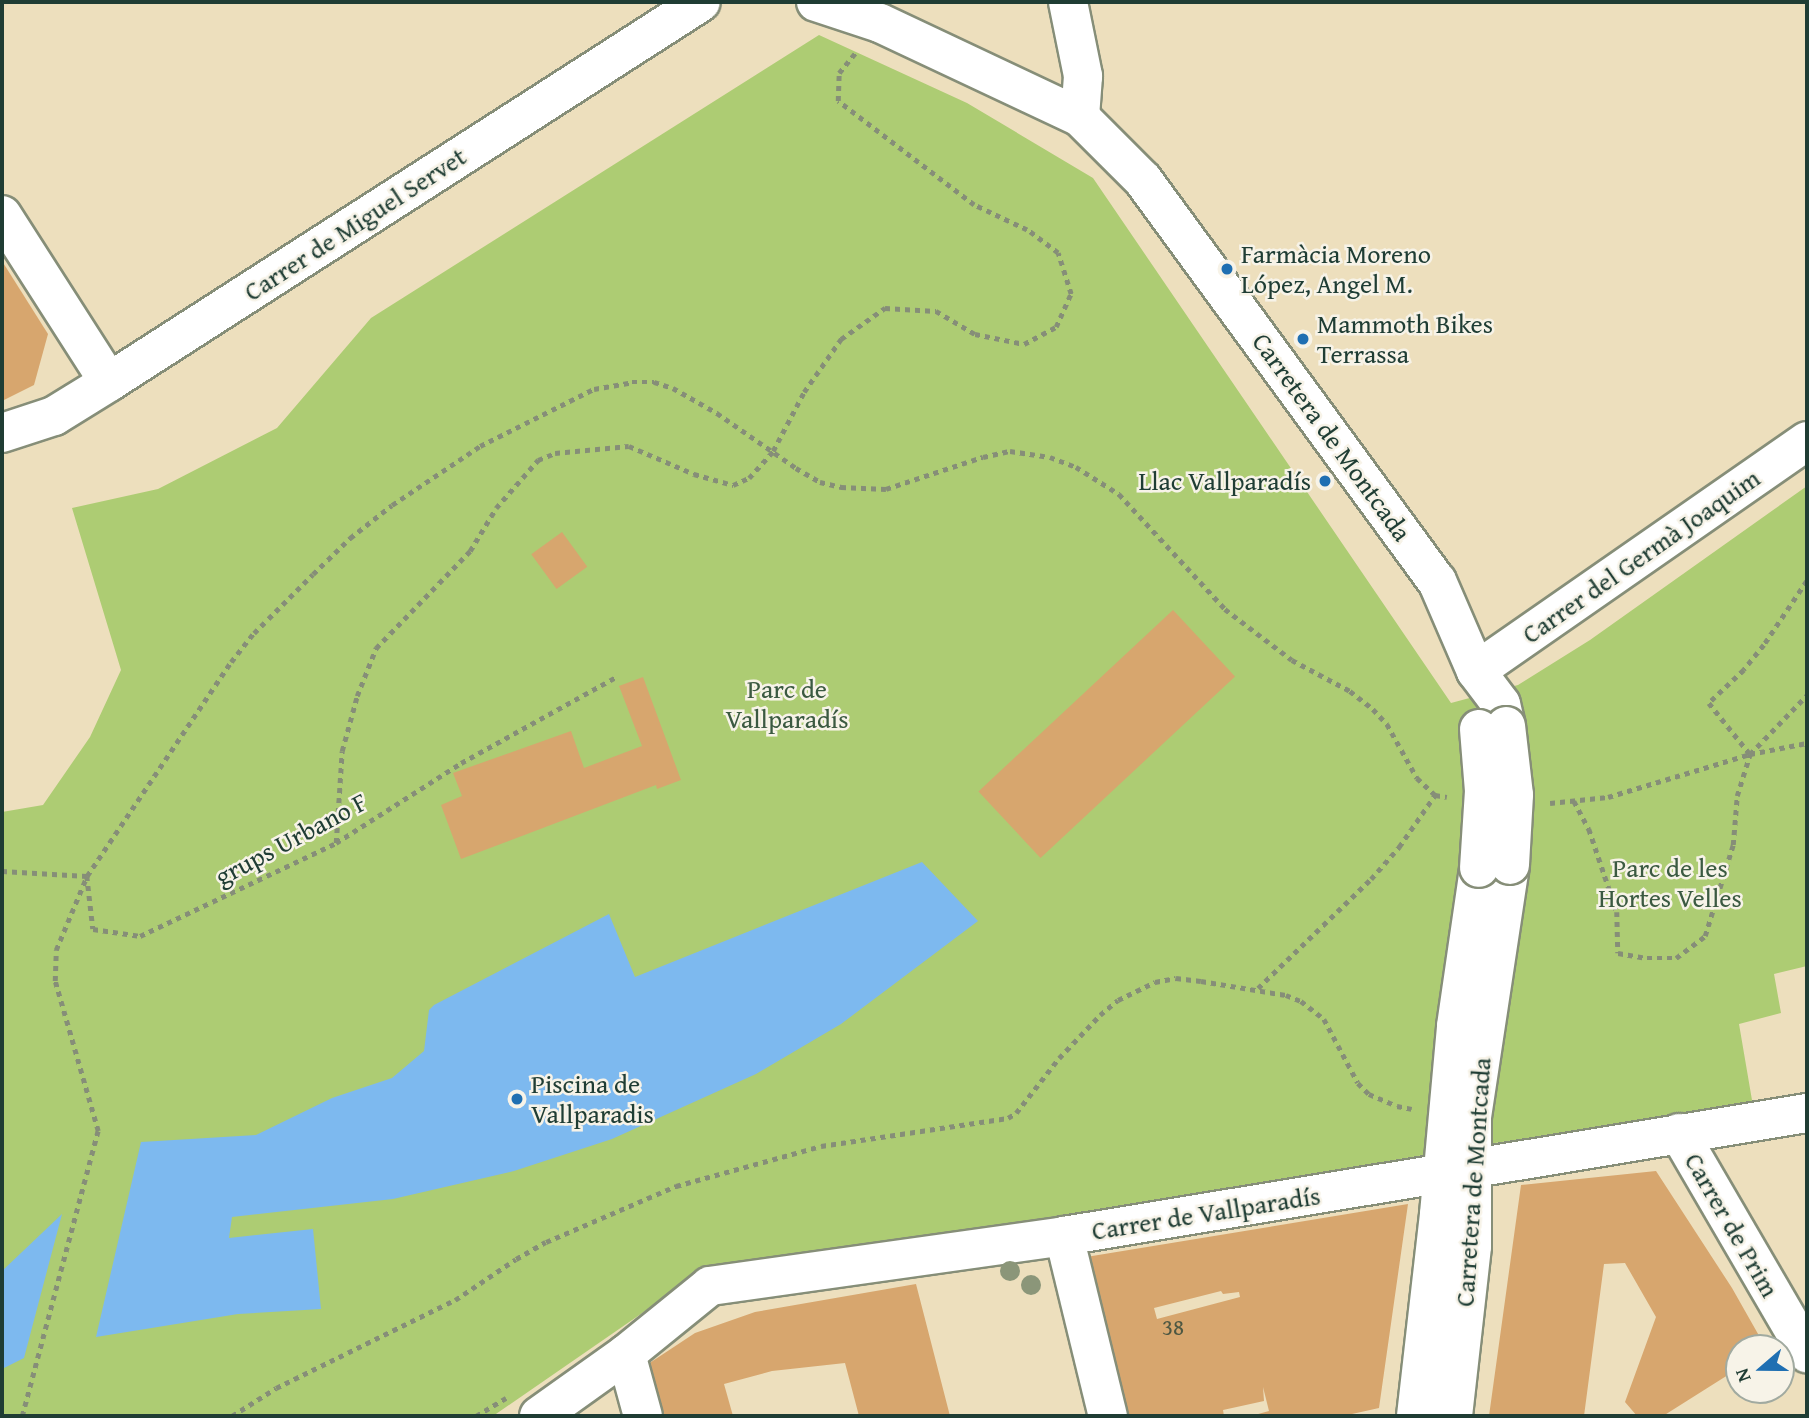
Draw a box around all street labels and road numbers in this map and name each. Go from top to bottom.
street label: Carrer de Miguel Servet [238,141,472,307]
street label: Carretera de Montcada [1246,327,1418,547]
street label: Carrer del Germà Joaquim [1516,462,1766,650]
street label: grups Urbano F [210,786,372,892]
street label: Carretera de Montcada [1449,1056,1497,1308]
street label: Carrer de Prim [1678,1147,1786,1303]
street label: Carrer de Vallparadís [1090,1180,1322,1246]

